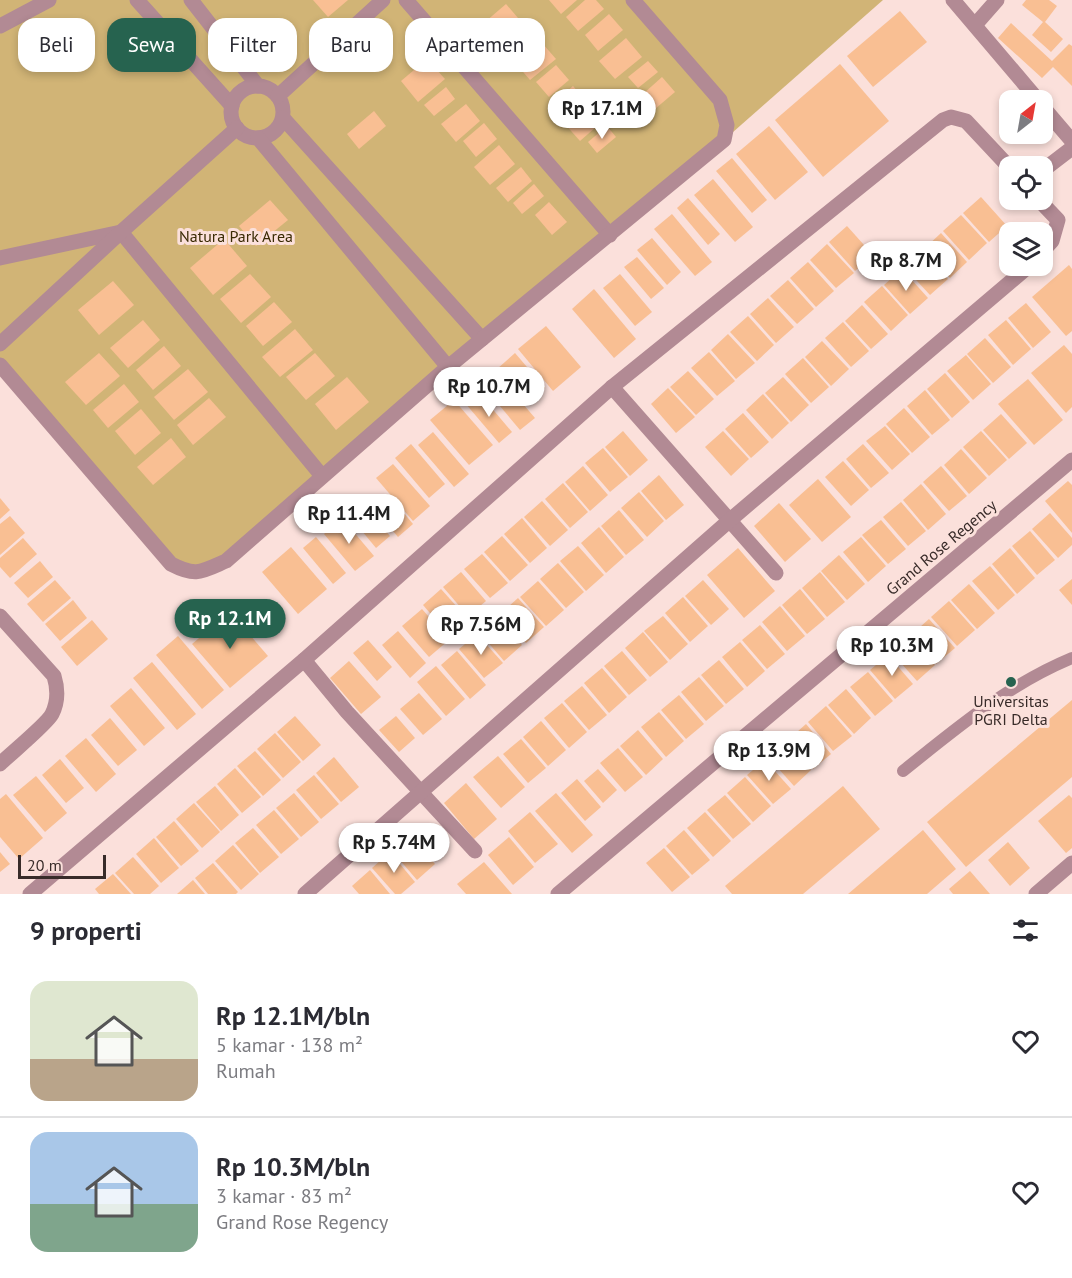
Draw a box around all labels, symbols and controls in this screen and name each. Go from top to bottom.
chip: Beli [18,18,95,72]
chip: Sewa [107,18,196,72]
chip: Filter [208,18,297,72]
chip: Baru [309,18,393,72]
chip: Apartemen [405,18,545,72]
pin: Rp 17.1M [540,89,664,140]
north arrow [999,90,1053,144]
map controls [999,90,1053,276]
text: Rp 17.1M [562,95,642,121]
button: locate [999,156,1053,210]
button: layers [999,222,1053,276]
park label: Natura Park Area [179,226,293,246]
pin: Rp 8.7M [851,241,961,292]
text: Rp 8.7M [870,247,942,273]
pin: Rp 10.7M [427,367,551,418]
text: Rp 10.7M [448,373,530,399]
pin: Rp 11.4M [287,494,411,545]
street label: Grand Rose Regency [882,495,1001,599]
text: Rp 11.4M [308,500,390,526]
pin: Rp 12.1M [168,599,292,650]
text: Rp 12.1M [189,605,271,631]
pin: Rp 7.56M [419,605,543,656]
text: Rp 7.56M [441,611,521,637]
pin: Rp 10.3M [830,626,954,677]
text: Rp 10.3M [851,632,933,658]
marker: Universitas PGRI Delta [1004,675,1018,689]
place label: Universitas PGRI Delta [973,691,1049,729]
pin: Rp 13.9M [707,731,831,782]
text: Rp 13.9M [728,737,810,763]
pin: Rp 5.74M [332,823,456,874]
text: Rp 5.74M [353,829,435,855]
scale bar [18,852,106,880]
text: 20 m [27,855,62,875]
text: 9 properti [30,914,142,947]
icon: filters [1009,914,1042,947]
text: Rp 12.1M/bln [216,999,370,1032]
icon: home [78,1005,150,1077]
icon: heart [1009,1025,1042,1058]
text: 5 kamar · 138 m² [216,1032,363,1058]
text: Rumah [216,1058,276,1084]
text: Rp 10.3M/bln [216,1150,370,1183]
icon: home [78,1156,150,1228]
icon: heart [1009,1176,1042,1209]
text: 3 kamar · 83 m² [216,1183,352,1209]
text: Grand Rose Regency [216,1209,388,1235]

